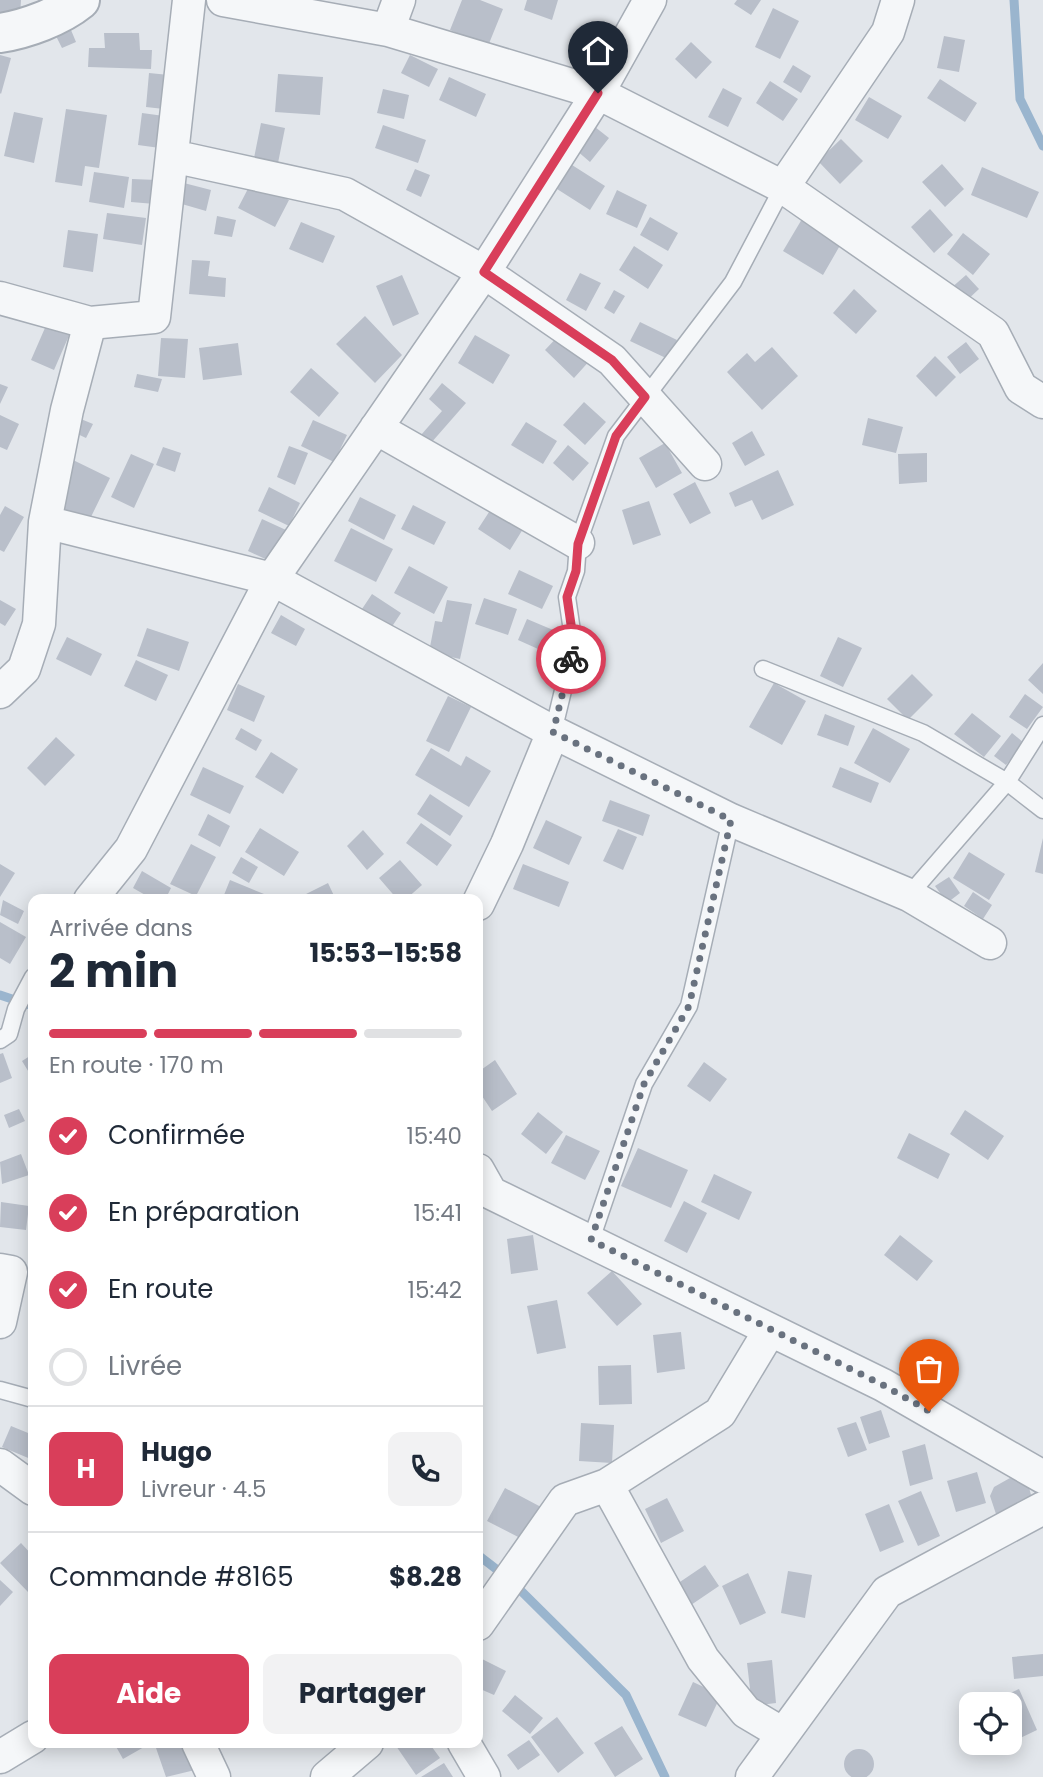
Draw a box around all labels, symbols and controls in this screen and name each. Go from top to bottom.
pin [568,21,628,93]
icon: home [579,32,617,70]
courier [536,624,606,694]
icon: bike [552,640,590,678]
text: Arrivée dans [49,912,193,944]
text: 15:53–15:58 [309,935,462,971]
text: 2 min [49,939,178,1003]
text: En route · 170 m [49,1049,224,1081]
icon: check [49,1117,87,1155]
text: Confirmée [108,1117,245,1153]
text: 15:40 [406,1120,462,1152]
icon: check [49,1194,87,1232]
text: En préparation [108,1194,300,1230]
text: 15:41 [413,1197,462,1229]
icon: check [49,1271,87,1309]
text: En route [108,1271,213,1307]
text: 15:42 [408,1274,462,1306]
pin [899,1339,959,1411]
text: Livrée [108,1348,182,1384]
icon: bag [910,1350,948,1388]
button: phone [388,1432,462,1506]
text: Hugo [141,1434,212,1470]
text: H [76,1451,96,1487]
text: Livreur · 4.5 [141,1473,267,1505]
text: Commande #8165 [49,1559,294,1595]
text: $8.28 [389,1559,462,1595]
button: Aide [49,1654,249,1734]
button: Partager [263,1654,462,1734]
map controls [959,1692,1022,1755]
button: locate [959,1692,1022,1755]

